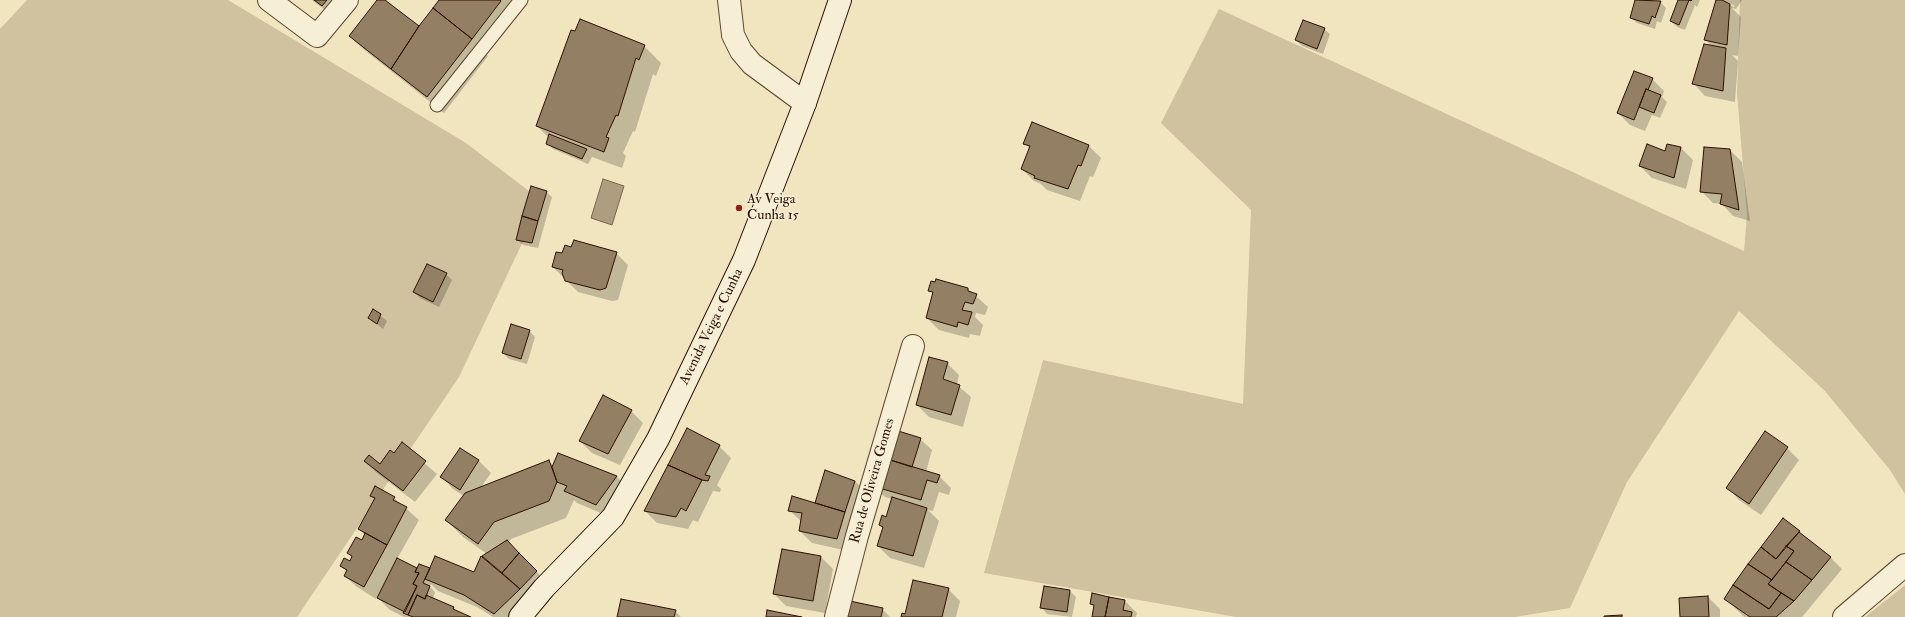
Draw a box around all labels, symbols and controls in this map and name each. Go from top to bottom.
place label: Av Veiga Cunha 15 [747,192,799,224]
marker: Av Veiga Cunha 15 [734,203,744,213]
street label: Avenida Veiga e Cunha [677,266,747,388]
street label: Rua de Oliveira Gomes [847,416,899,546]

